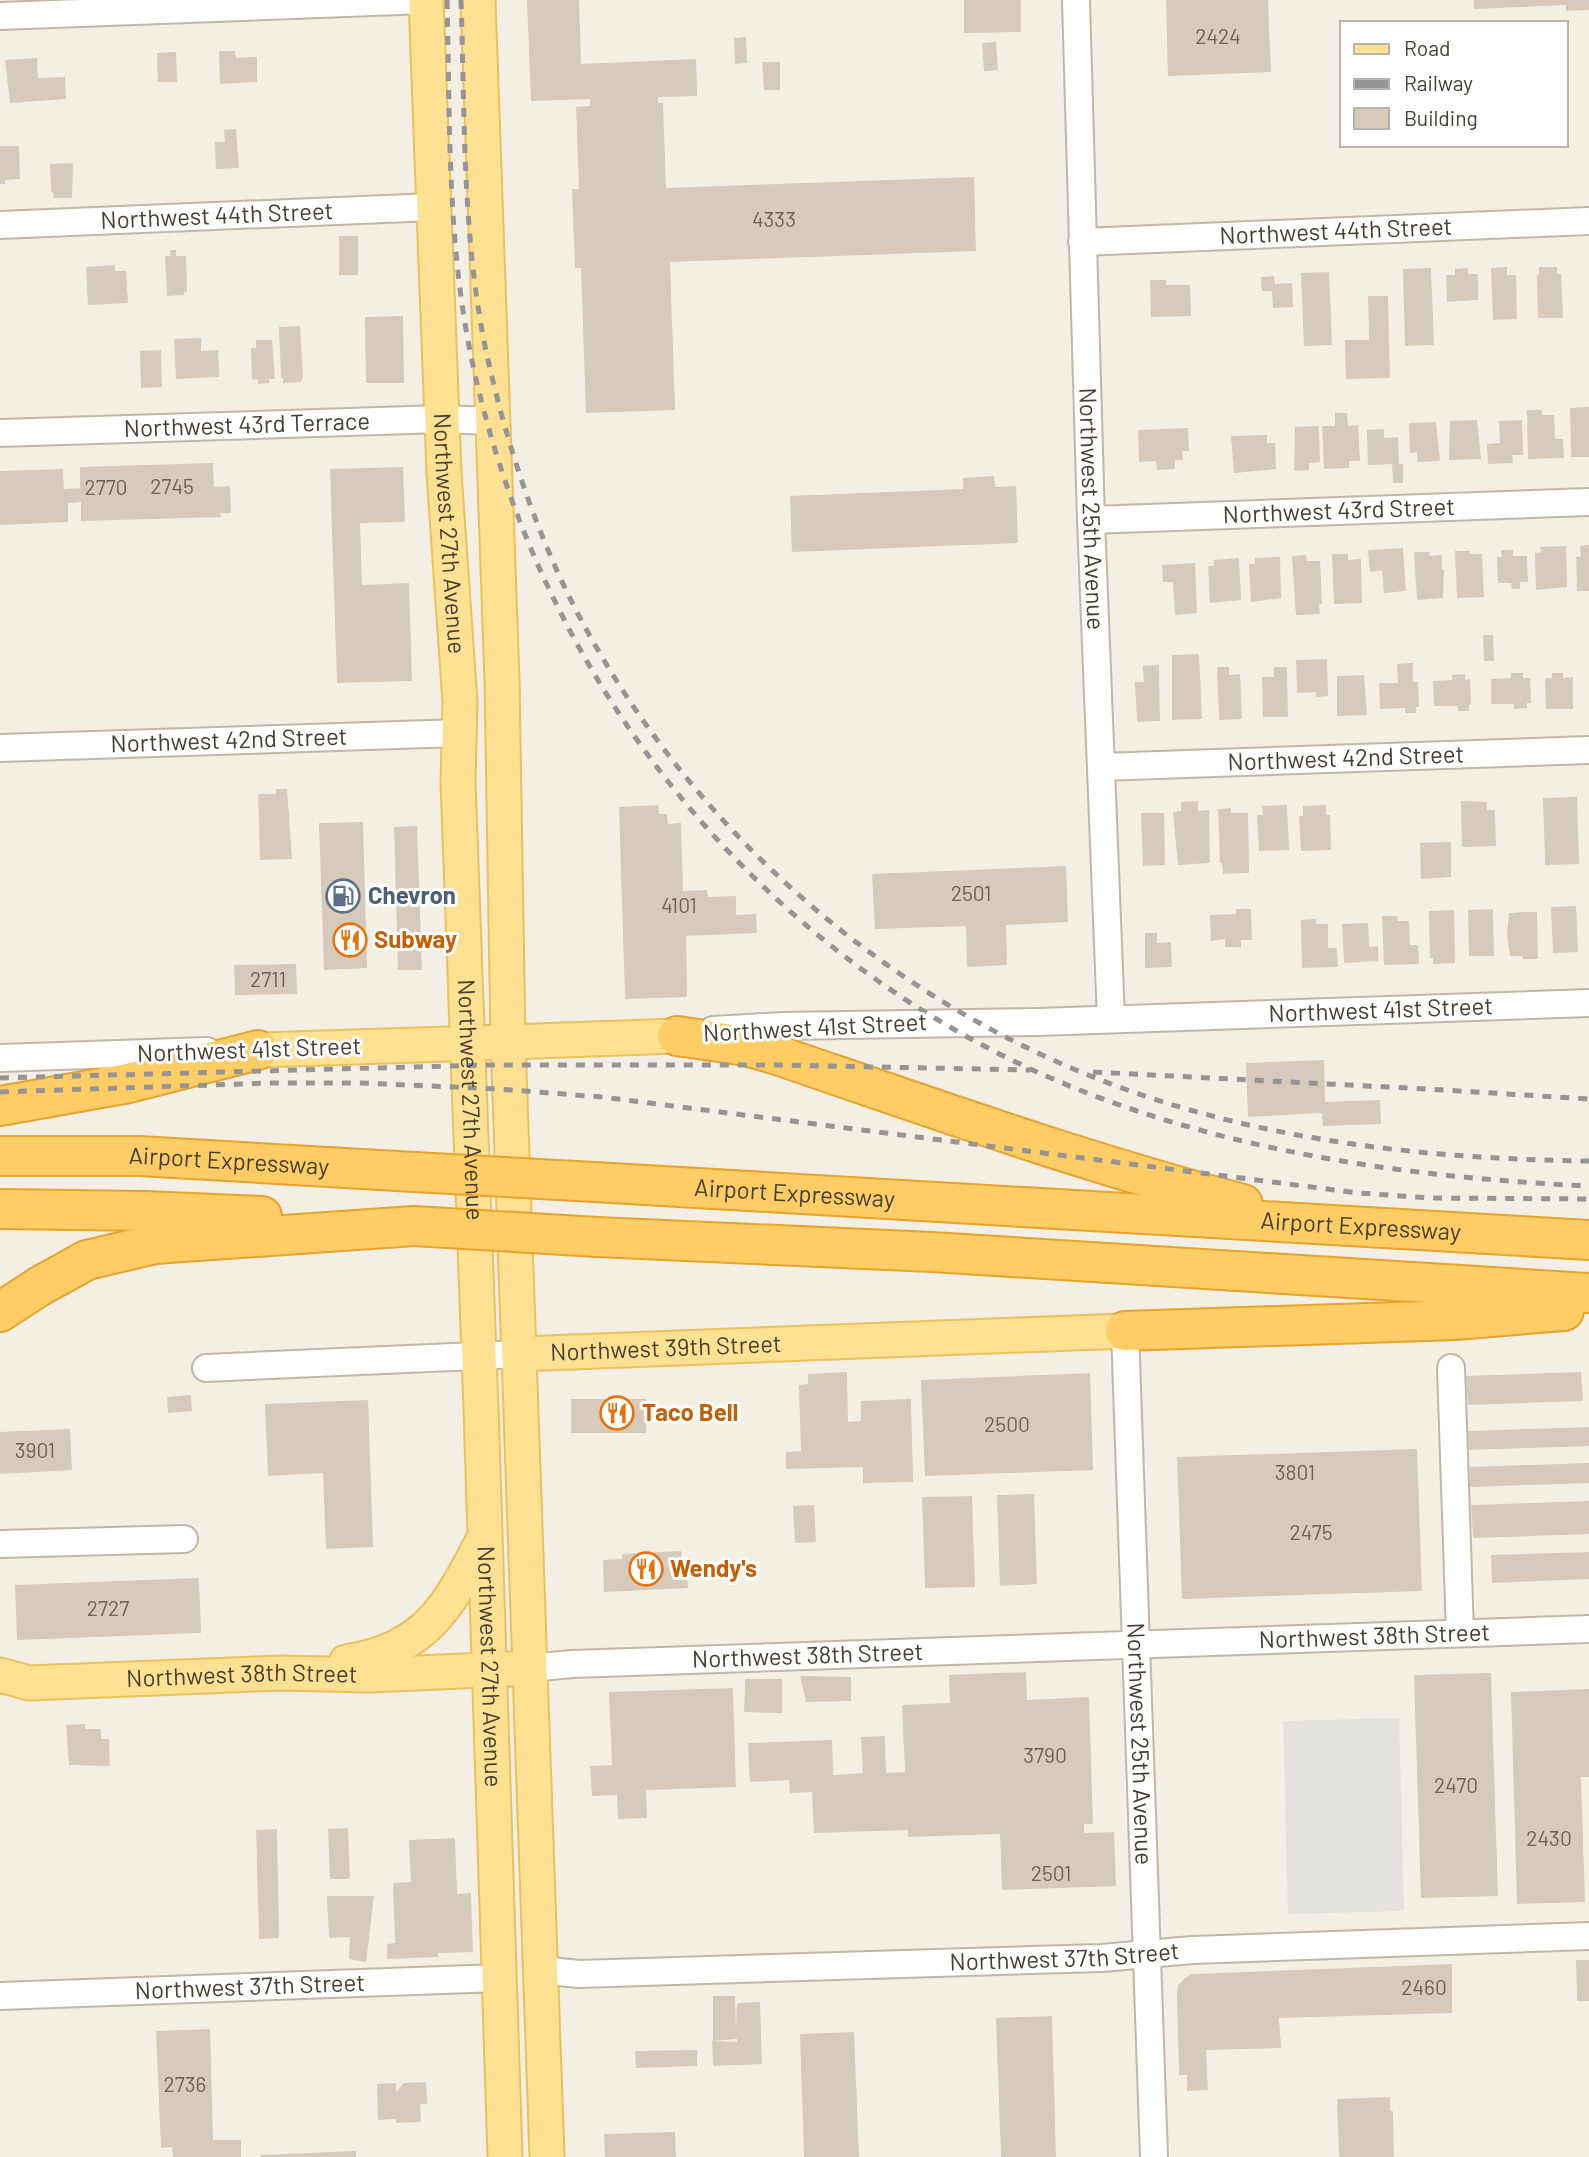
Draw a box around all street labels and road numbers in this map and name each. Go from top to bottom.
street label: Northwest 44th Street [100,195,334,234]
street label: Northwest 44th Street [1219,211,1453,249]
street label: Northwest 25th Avenue [1074,387,1111,630]
street label: Northwest 43rd Terrace [123,405,370,442]
street label: Northwest 27th Avenue [429,412,473,655]
street label: Northwest 43rd Street [1222,491,1455,528]
street label: Northwest 42nd Street [110,721,348,757]
street label: Northwest 42nd Street [1227,738,1465,776]
street label: Northwest 27th Avenue [453,979,491,1221]
street label: Northwest 41st Street [1268,990,1493,1027]
street label: Northwest 41st Street [702,1006,928,1047]
street label: Northwest 41st Street [136,1030,362,1067]
street label: Airport Expressway [129,1140,330,1180]
street label: Airport Expressway [694,1172,896,1213]
street label: Airport Expressway [1260,1205,1462,1246]
street label: Northwest 39th Street [550,1328,782,1366]
street label: Northwest 27th Avenue [472,1545,509,1788]
street label: Northwest 38th Street [1258,1616,1490,1653]
street label: Northwest 25th Avenue [1122,1622,1160,1865]
street label: Northwest 38th Street [691,1636,924,1673]
street label: Northwest 38th Street [125,1657,358,1692]
street label: Northwest 37th Street [949,1935,1181,1976]
street label: Northwest 37th Street [134,1967,365,2004]

